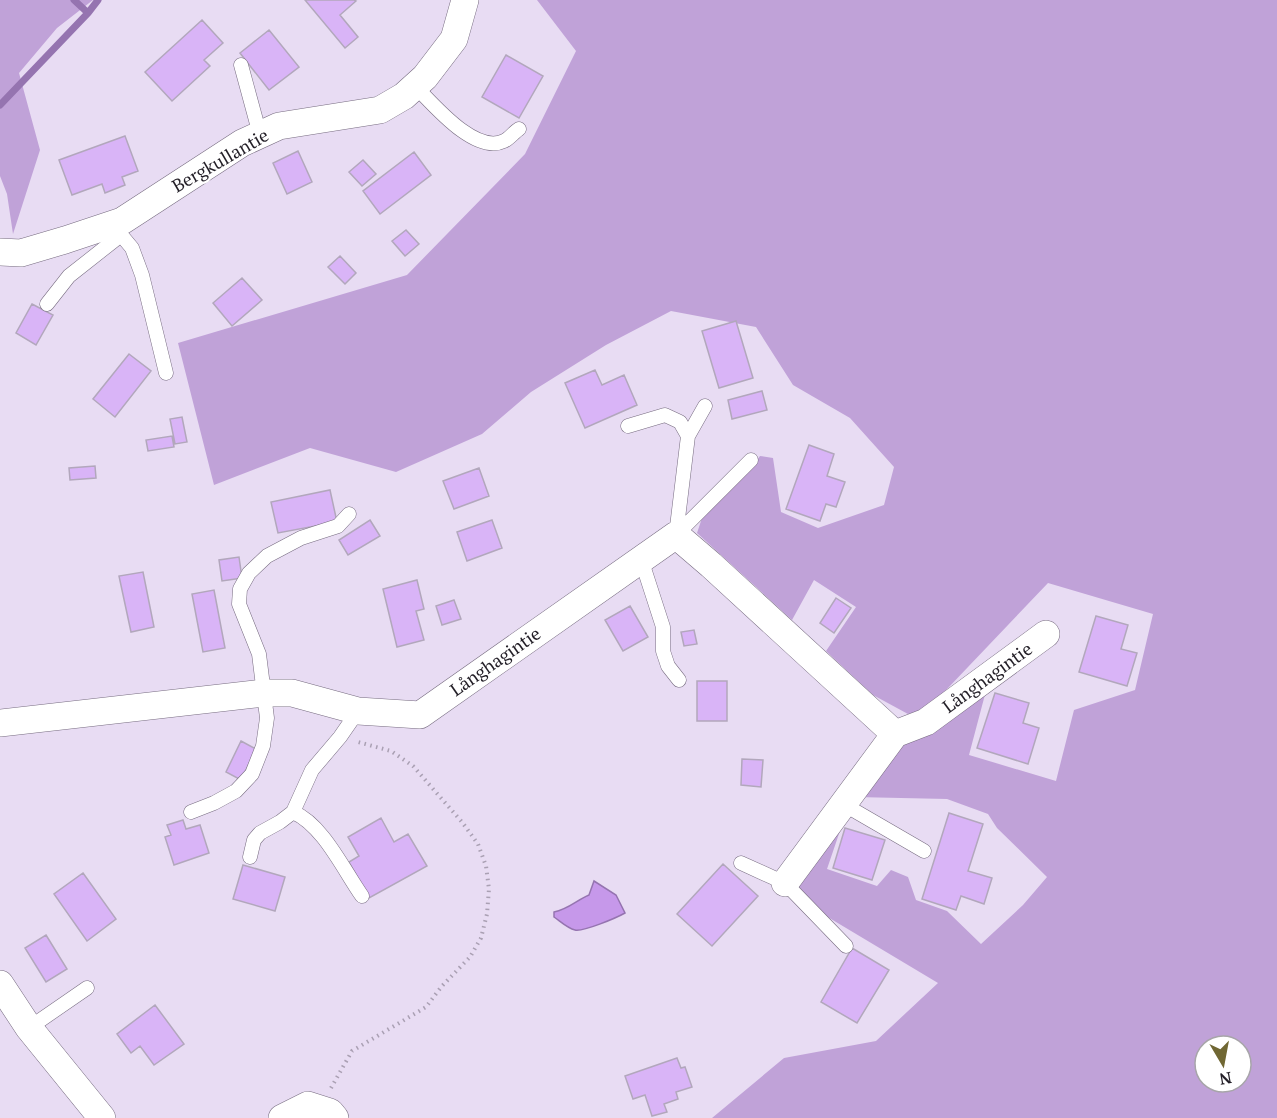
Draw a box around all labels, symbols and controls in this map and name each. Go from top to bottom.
street label: Bergkullantie [167,123,273,197]
street label: Långhagintie [445,621,545,701]
street label: Långhagintie [937,636,1037,718]
north arrow [1193,1034,1253,1094]
text: N [1218,1067,1233,1091]

